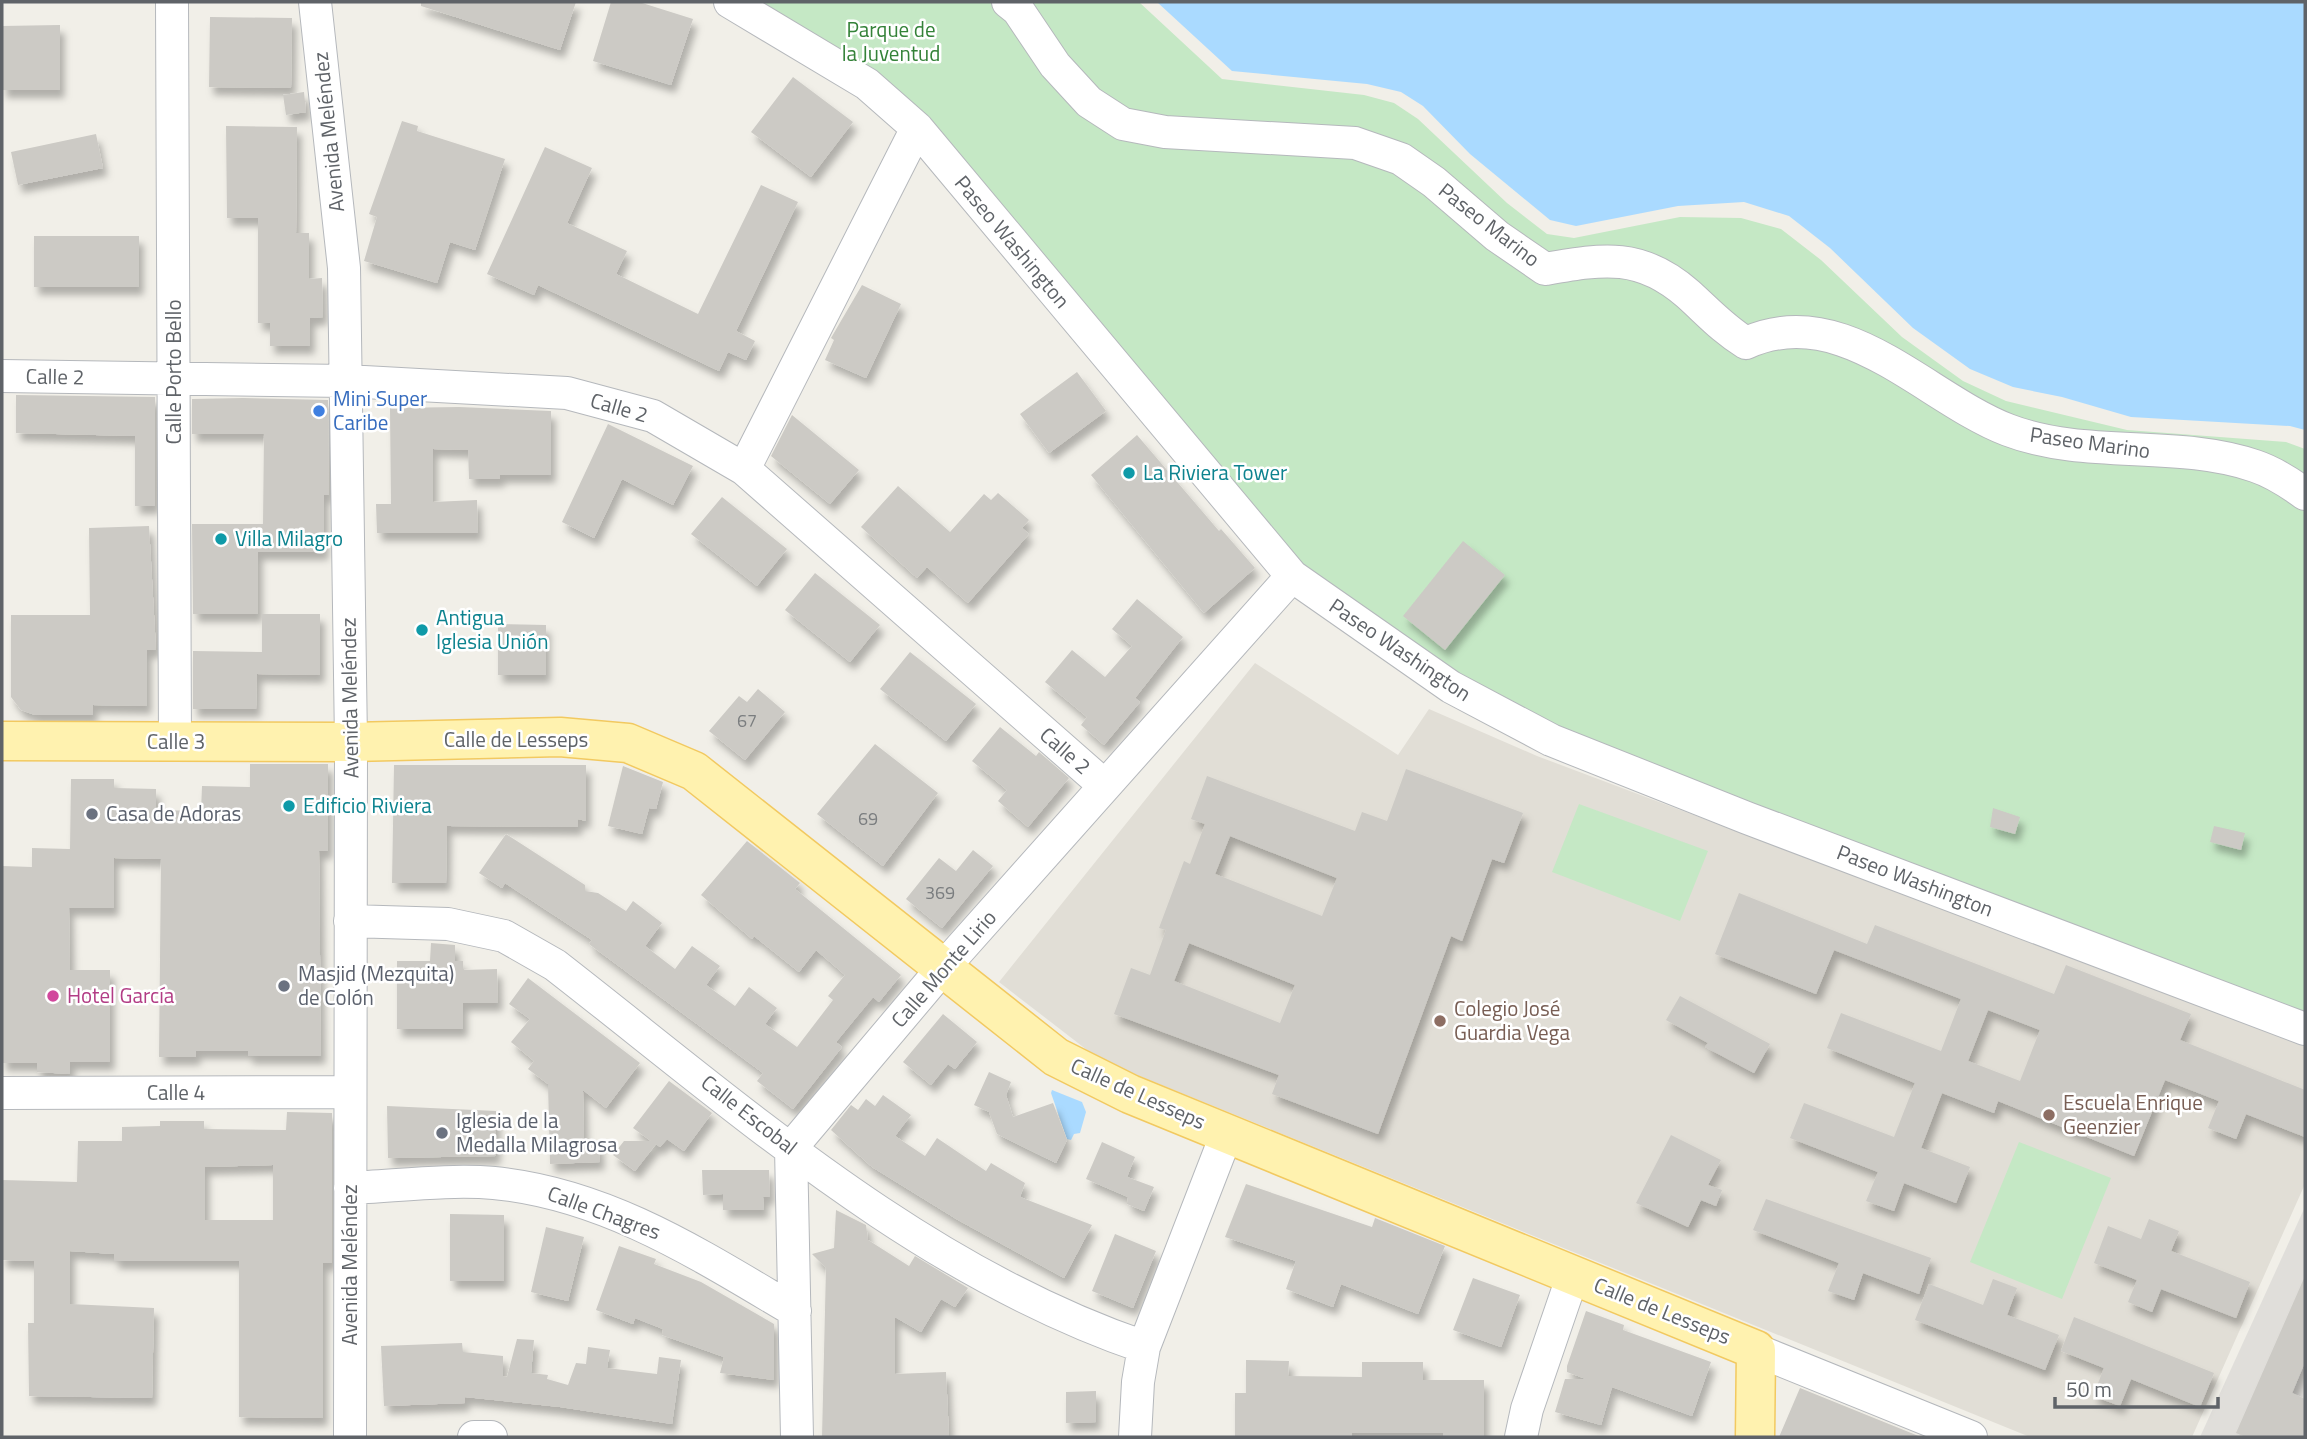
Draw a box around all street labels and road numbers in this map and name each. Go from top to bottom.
street label: Avenida Meléndez [304,50,352,214]
street label: Paseo Washington [947,168,1078,315]
street label: Paseo Marino [1432,174,1547,274]
street label: Calle Porto Bello [157,299,189,445]
street label: Calle 2 [25,359,85,393]
street label: Calle 2 [587,384,652,431]
street label: Paseo Marino [2028,418,2152,466]
street label: Paseo Washington [1323,590,1478,709]
street label: Avenida Meléndez [332,617,366,779]
street label: Calle 2 [1033,719,1098,782]
street label: Calle de Lesseps [444,723,588,755]
street label: Calle 3 [147,725,205,757]
street label: Paseo Washington [1833,836,1998,925]
street label: Calle Monte Lirio [883,902,1004,1034]
street label: Calle de Lesseps [1066,1049,1211,1137]
street label: Calle Escobal [695,1066,805,1162]
street label: Calle 4 [147,1076,205,1108]
street label: Calle Chagres [543,1177,665,1247]
street label: Avenida Meléndez [333,1185,365,1345]
street label: Calle de Lesseps [1589,1268,1735,1352]

